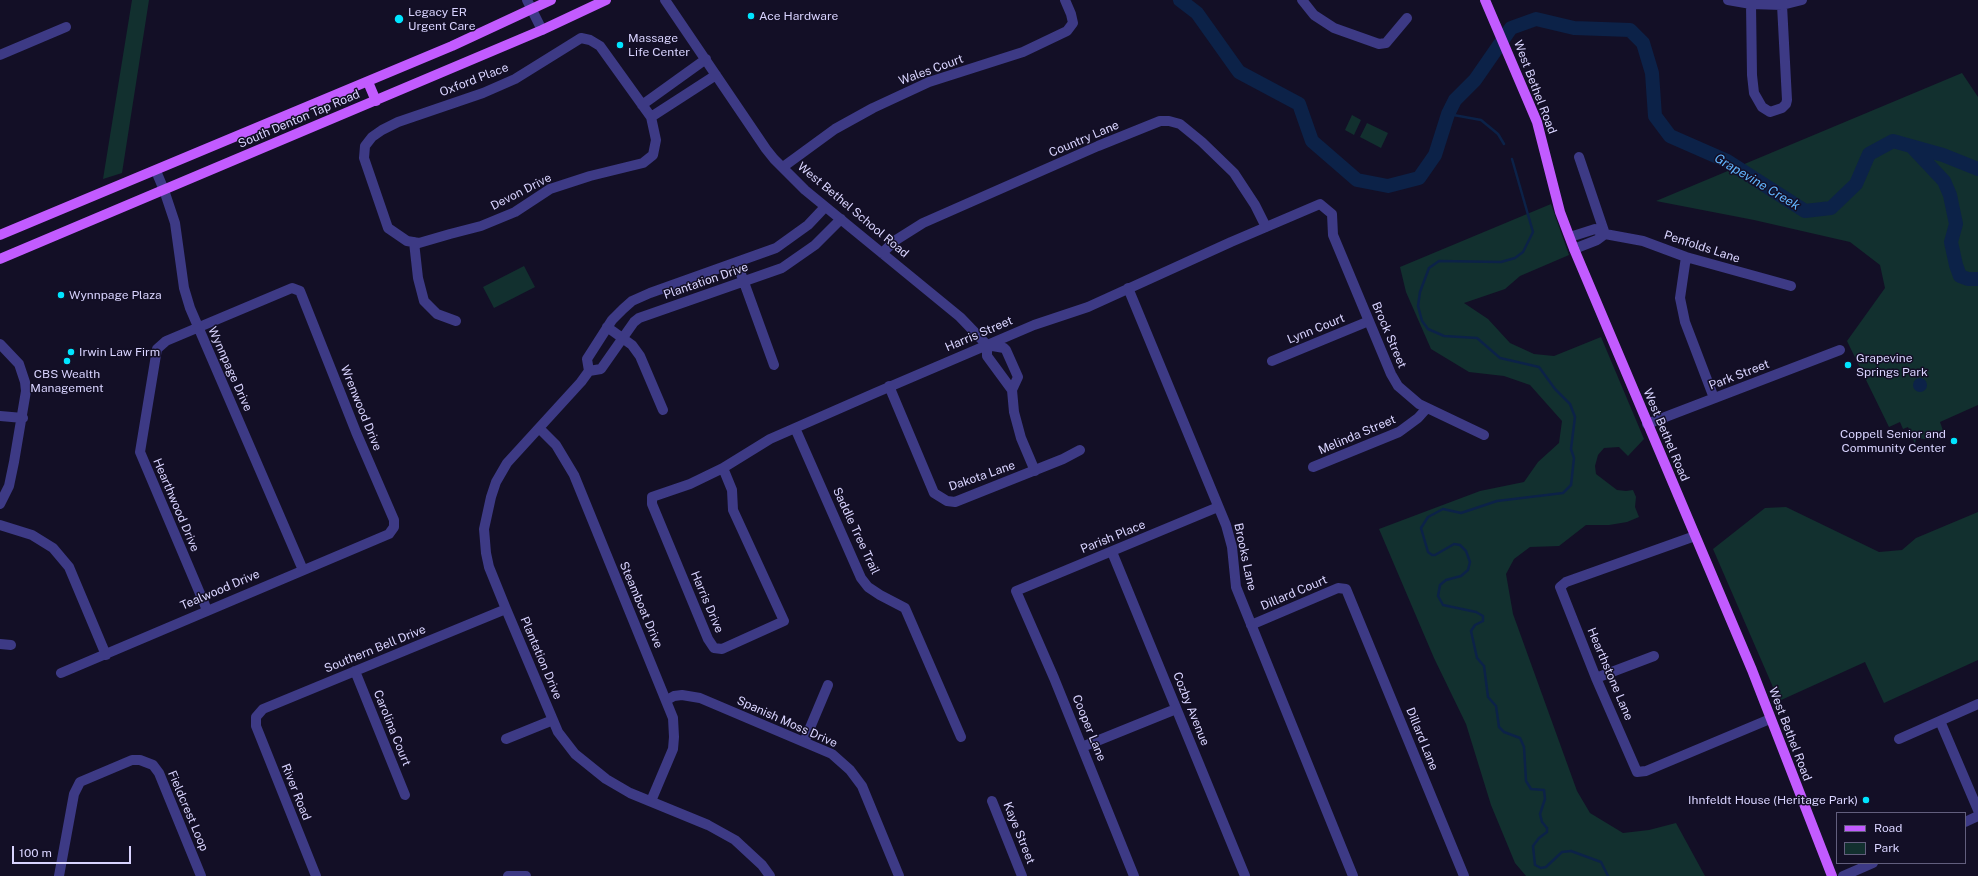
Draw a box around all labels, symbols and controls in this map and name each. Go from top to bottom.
place label: Legacy ER Urgent Care [408,5,475,33]
place label: Ace Hardware [759,9,838,23]
marker: Ace Hardware [746,11,756,21]
marker: Legacy ER Urgent Care [393,13,405,25]
place label: Massage Life Center [628,31,690,59]
street label: West Bethel Road [1511,38,1559,136]
marker: Massage Life Center [615,40,625,50]
street label: Wales Court [897,52,965,88]
street label: Oxford Place [438,60,510,100]
street label: South Denton Tap Road [236,87,362,151]
street label: Country Lane [1047,118,1121,160]
water label: Grapevine Creek [1711,150,1803,214]
street label: West Bethel School Road [794,159,912,261]
street label: Devon Drive [488,171,554,213]
street label: Penfolds Lane [1662,228,1742,266]
street label: Plantation Drive [662,260,750,302]
place label: Wynnpage Plaza [69,288,162,302]
marker: Wynnpage Plaza [56,290,66,300]
street label: Brock Street [1369,300,1409,370]
street label: Lynn Court [1285,311,1347,347]
street label: Harris Street [943,313,1015,355]
street label: Wynnpage Drive [205,324,255,414]
place label: Irwin Law Firm [79,345,160,359]
marker: Irwin Law Firm [66,347,76,357]
place label: Grapevine Springs Park [1856,351,1928,379]
marker: CBS Wealth Management [62,356,72,366]
street label: Park Street [1707,357,1771,393]
marker: Grapevine Springs Park [1843,360,1853,370]
street label: Wrenwood Drive [337,363,385,453]
place label: CBS Wealth Management [30,367,104,395]
street label: West Bethel Road [1640,387,1692,483]
street label: Melinda Street [1316,412,1398,458]
place label: Coppell Senior and Community Center [1840,427,1946,455]
marker: Coppell Senior and Community Center [1949,436,1959,446]
street label: Hearthwood Drive [150,456,202,554]
street label: Dakota Lane [947,458,1017,494]
street label: Saddle Tree Trail [830,485,882,577]
street label: Parish Place [1078,517,1148,557]
street label: Brooks Lane [1231,522,1259,592]
street label: Steamboat Drive [616,560,666,650]
street label: Tealwood Drive [178,567,262,613]
street label: Harris Drive [688,569,726,635]
street label: Dillard Court [1259,573,1329,613]
street label: Plantation Drive [517,614,565,702]
street label: Southern Bell Drive [322,622,428,676]
street label: Hearthstone Lane [1584,625,1636,723]
street label: Cozby Avenue [1170,670,1212,748]
street label: West Bethel Road [1766,685,1814,783]
street label: Carolina Court [370,688,414,768]
street label: Spanish Moss Drive [734,693,840,751]
street label: Cooper Lane [1069,693,1109,763]
street label: Dillard Lane [1403,705,1441,773]
street label: River Road [278,762,314,822]
street label: Fieldcrest Loop [165,769,211,853]
place label: Ihnfeldt House (Heritage Park) [1688,793,1858,807]
marker: Ihnfeldt House (Heritage Park) [1861,795,1871,805]
street label: Kaye Street [1000,800,1038,866]
legend [1836,812,1966,864]
text: Road [1874,821,1902,835]
scale bar [14,838,133,864]
text: Park [1874,841,1900,855]
text: 100 m [19,846,52,860]

